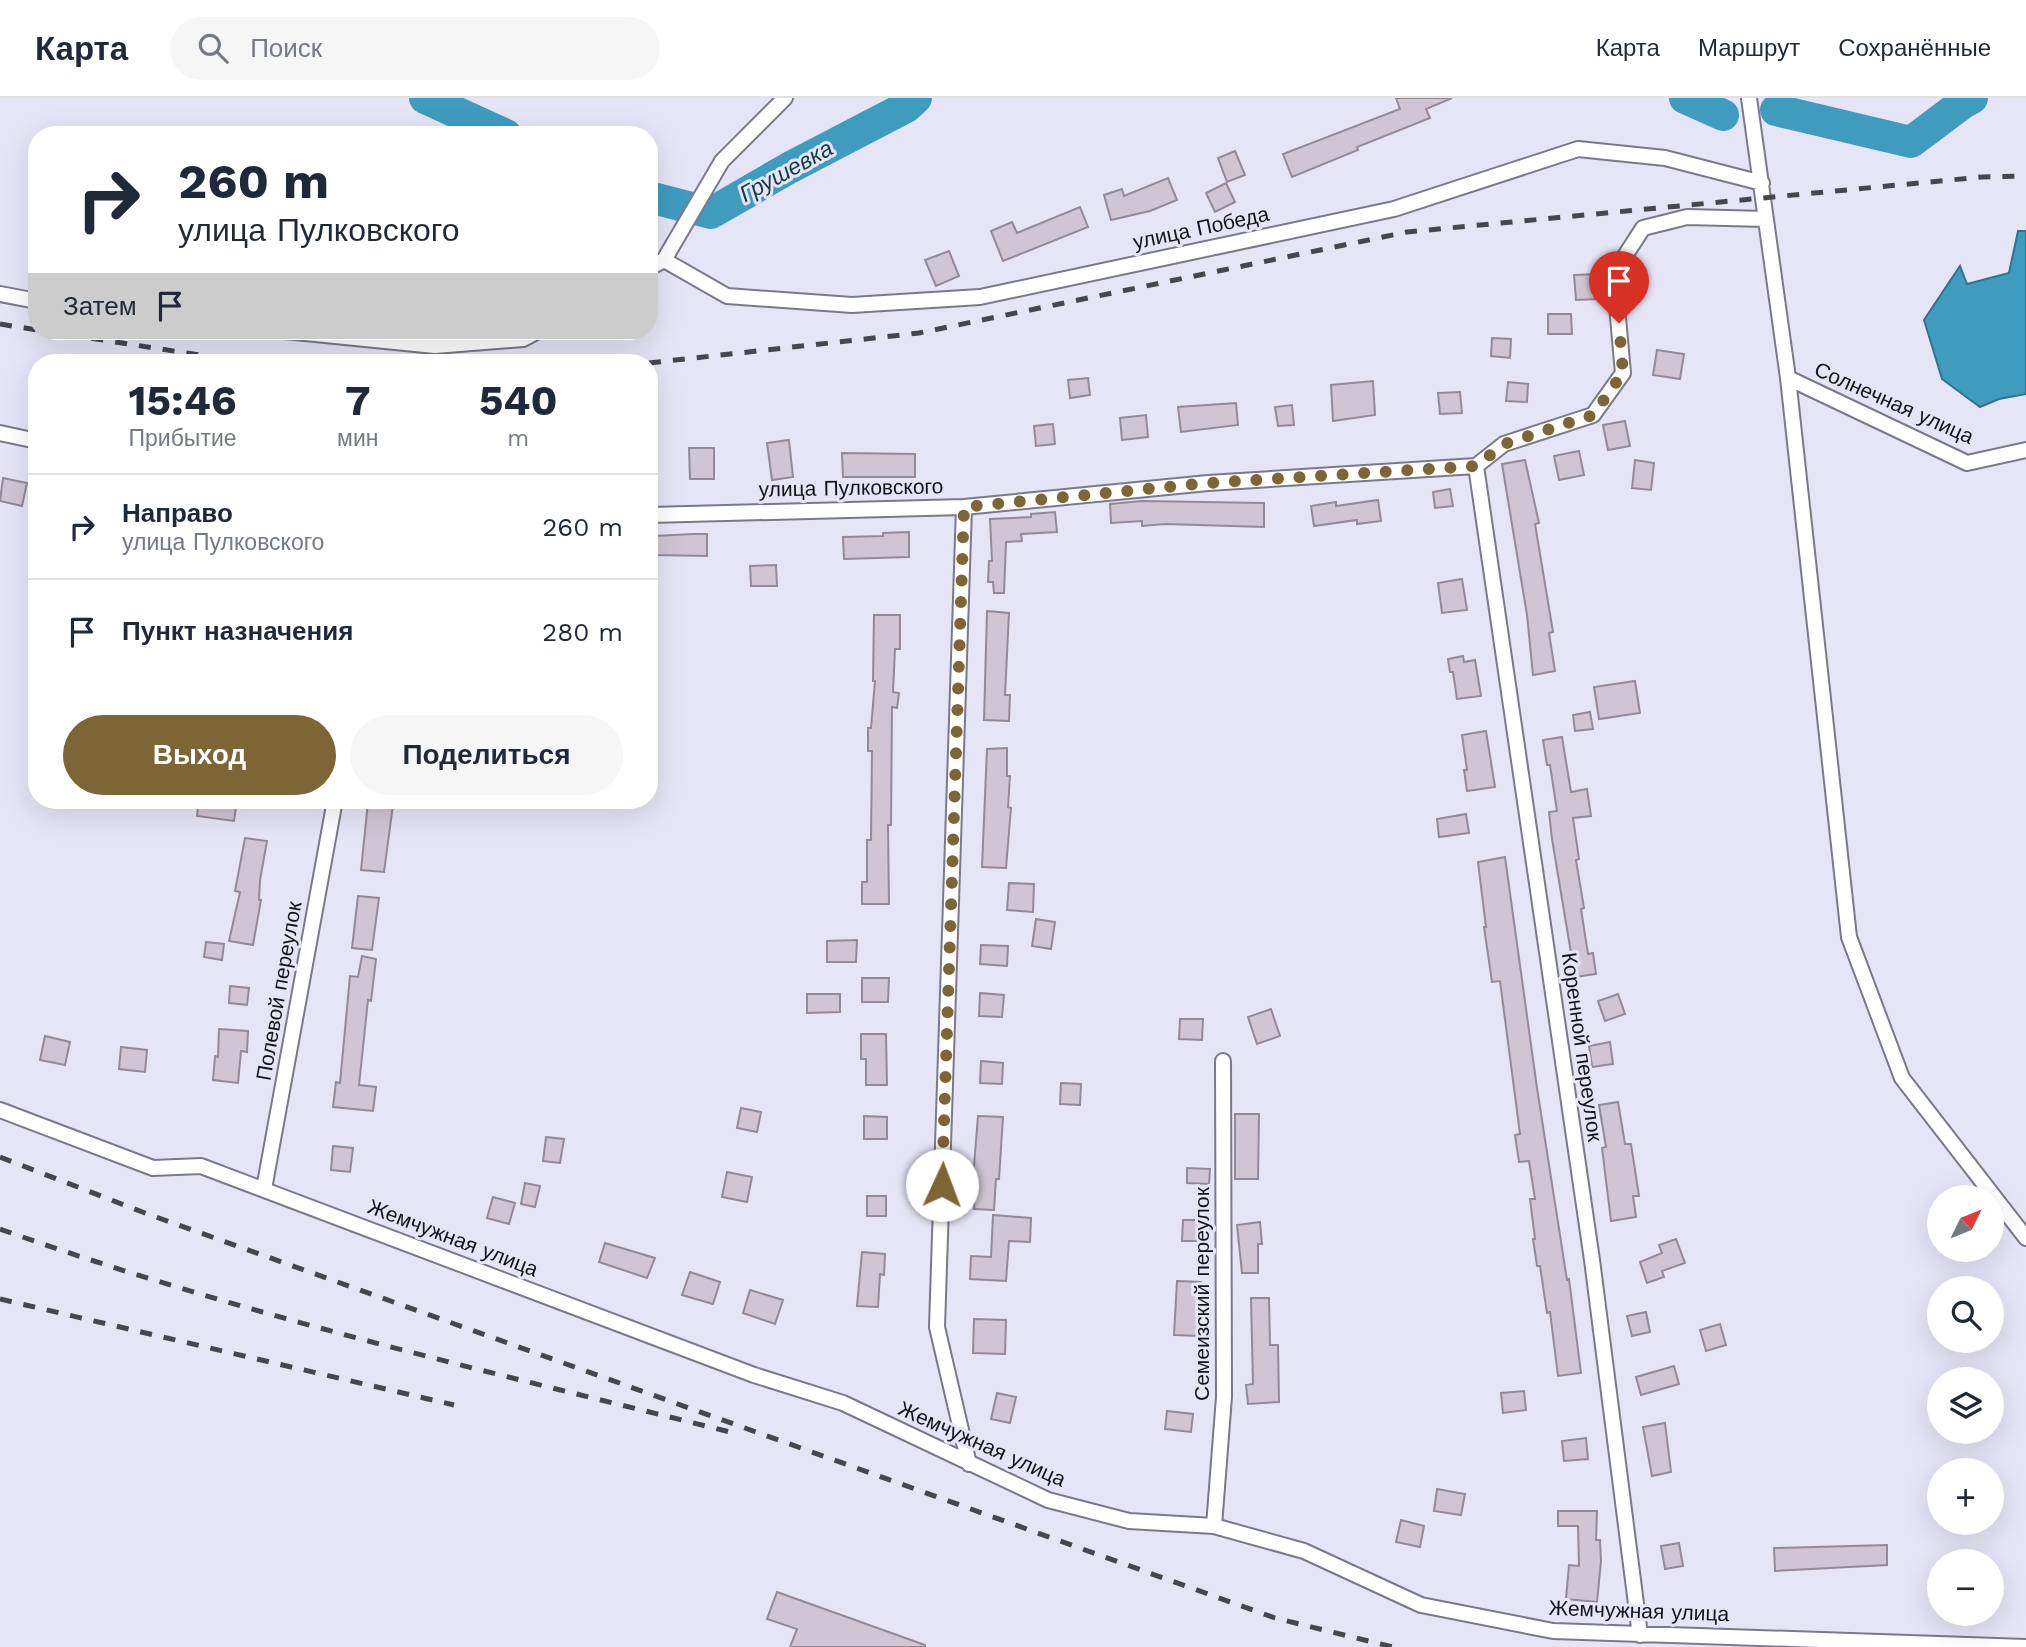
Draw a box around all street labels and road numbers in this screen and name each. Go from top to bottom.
street label: улица Победа [1131,201,1272,254]
street label: Солнечная улица [1811,356,1978,449]
street label: улица Пулковского [758,473,944,502]
street label: Полевой переулок [250,899,307,1082]
street label: Коренной переулок [1557,951,1608,1144]
street label: Семеизский переулок [1189,1186,1214,1401]
street label: Жемчужная улица [364,1194,542,1282]
street label: Жемчужная улица [895,1395,1070,1492]
street label: Жемчужная улица [1548,1595,1730,1626]

